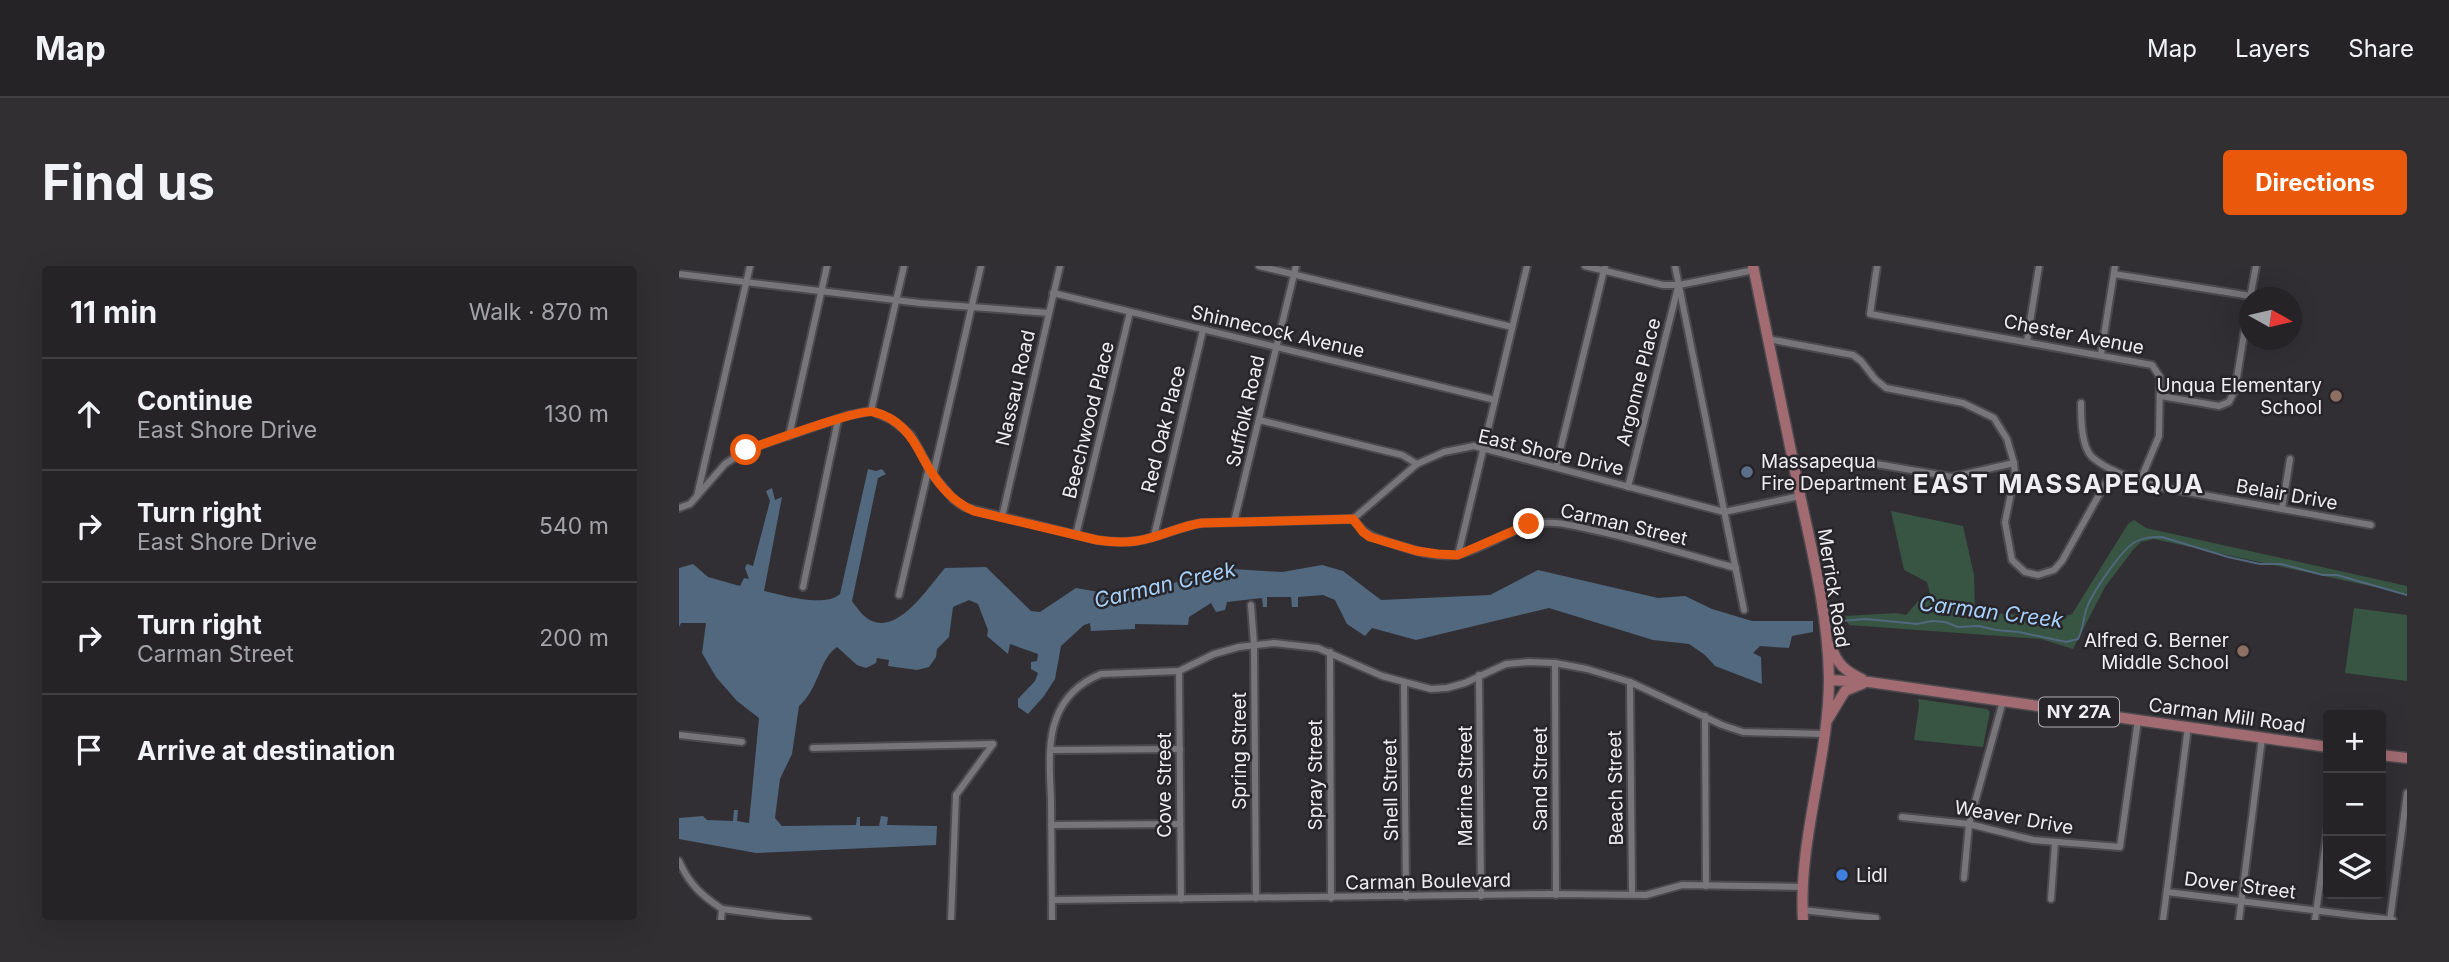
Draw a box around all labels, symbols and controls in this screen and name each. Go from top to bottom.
text: Map [35,28,106,68]
text: Map [2147,34,2197,63]
text: Layers [2235,34,2310,63]
text: Share [2348,34,2414,63]
button: Directions [2223,150,2407,215]
text: Find us [42,153,215,212]
north arrow [2239,287,2302,350]
text: 11 min [70,294,157,330]
text: Walk · 870 m [469,298,609,326]
street label: Shinnecock Avenue [1189,300,1367,363]
street label: Chester Avenue [2002,310,2146,359]
street label: Argonne Place [1611,316,1666,449]
street label: Nassau Road [991,328,1040,448]
street label: Beechwood Place [1058,339,1119,501]
street label: Suffolk Road [1221,353,1269,469]
street label: Red Oak Place [1137,363,1190,495]
place label: Unqua Elementary School [2157,374,2322,419]
text: Continue [137,385,253,416]
marker: Unqua Elementary School [2328,388,2344,404]
icon: ahead [70,395,108,433]
text: 130 m [544,400,609,428]
text: East Shore Drive [137,416,317,444]
street label: East Shore Drive [1476,425,1626,480]
route start [730,434,761,465]
place label: Massapequa Fire Department [1761,450,1906,495]
marker: Massapequa Fire Department [1739,464,1755,480]
district label: EAST MASSAPEQUA [1913,468,2205,499]
street label: Belair Drive [2234,474,2340,515]
text: Turn right [137,497,262,528]
street label: Carman Street [1558,499,1690,550]
icon: right [70,507,108,545]
route end [1513,508,1544,539]
text: 540 m [539,512,609,540]
street label: Merrick Road [1813,527,1854,649]
text: East Shore Drive [137,528,317,556]
water label: Carman Creek [1092,556,1239,613]
water label: Carman Creek [1918,590,2065,633]
text: Turn right [137,609,262,640]
icon: right [70,619,108,657]
text: 200 m [539,624,609,652]
place label: Alfred G. Berner Middle School [2084,629,2229,674]
text: Carman Street [137,640,294,668]
marker: Alfred G. Berner Middle School [2235,643,2251,659]
street label: Spring Street [1228,692,1251,810]
street label: Carman Mill Road [2147,693,2307,738]
road number: NY 27A [2039,698,2119,727]
map controls [2323,710,2386,899]
button: + [2323,710,2386,773]
street label: Spray Street [1304,719,1327,831]
street label: Marine Street [1454,725,1477,847]
street label: Sand Street [1529,727,1552,831]
street label: Beach Street [1603,730,1628,846]
icon: arrive [70,731,108,769]
street label: Cove Street [1153,732,1176,838]
text: Arrive at destination [137,735,396,766]
street label: Shell Street [1378,738,1403,842]
button: − [2323,773,2386,836]
street label: Weaver Drive [1953,796,2075,839]
button: layers [2323,836,2386,899]
place label: Lidl [1856,864,1888,887]
marker: Lidl [1834,867,1850,883]
street label: Dover Street [2183,867,2297,904]
street label: Carman Boulevard [1345,869,1511,894]

